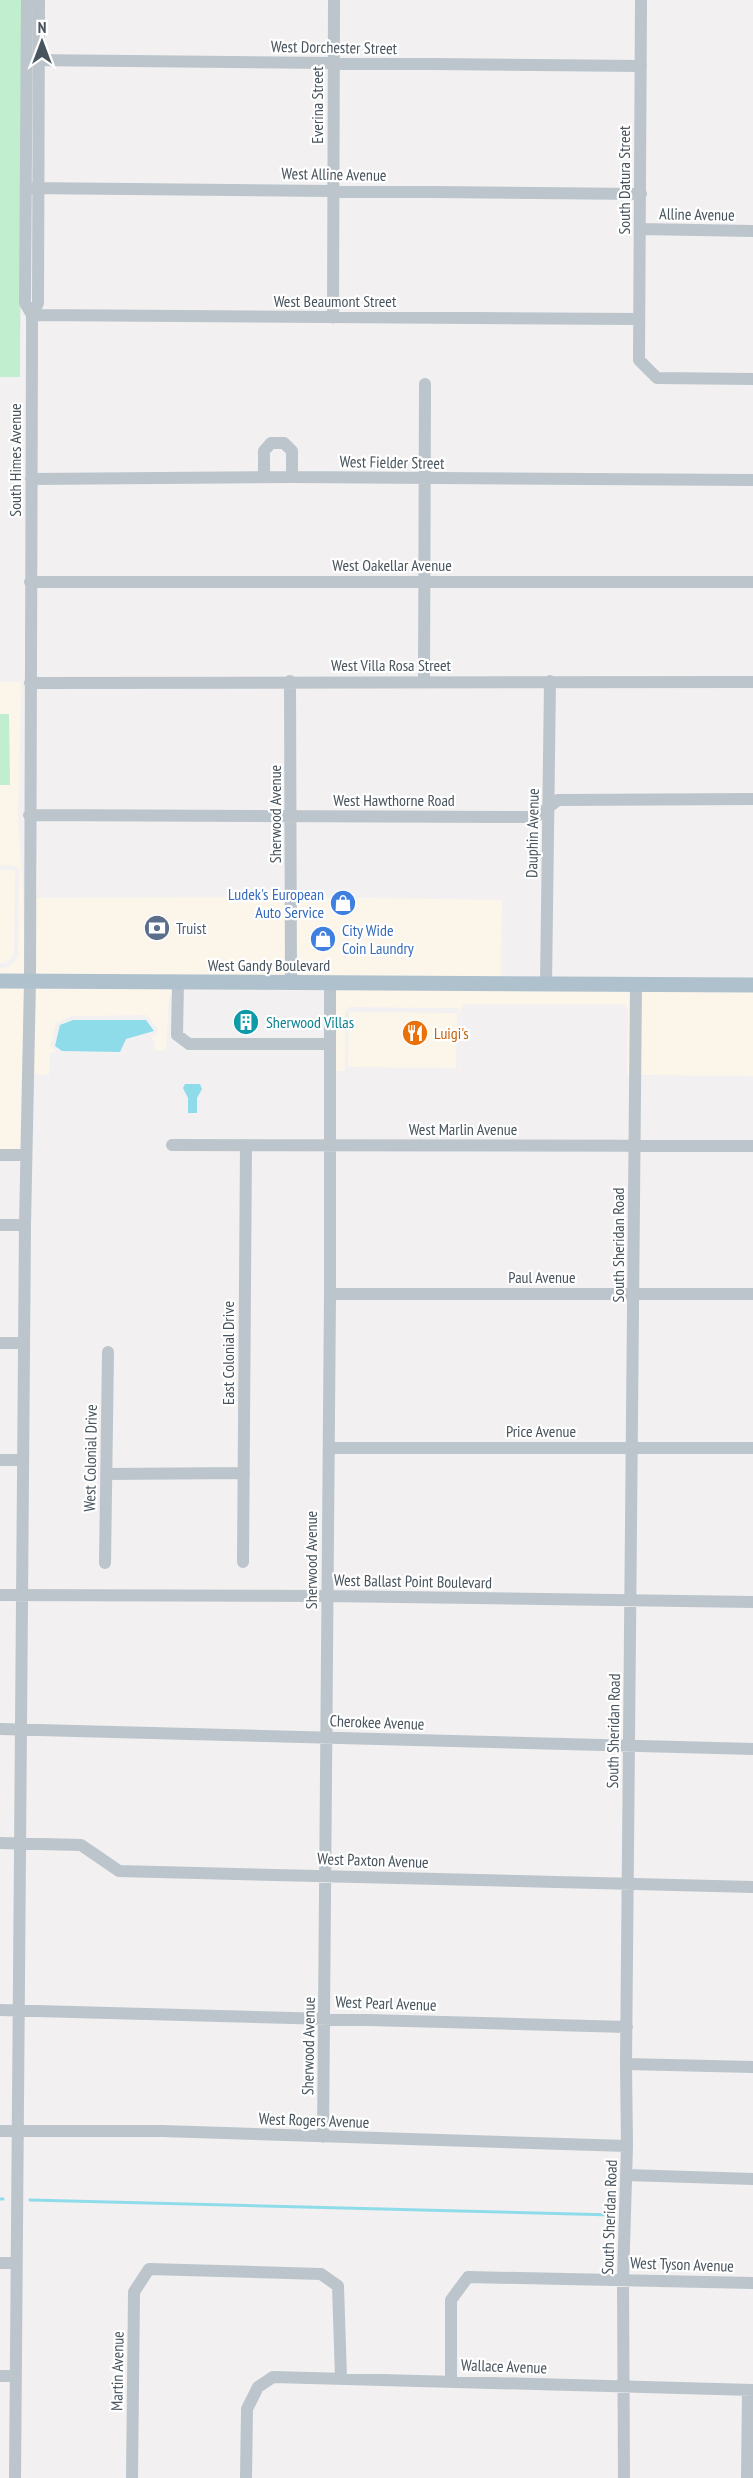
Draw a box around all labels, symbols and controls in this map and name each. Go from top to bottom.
north arrow [12,12,72,72]
text: N [38,17,46,37]
street label: West Dorchester Street [271,36,398,58]
street label: Everina Street [307,66,327,144]
street label: South Datura Street [614,125,634,234]
street label: West Alline Avenue [281,163,387,185]
street label: Alline Avenue [659,203,735,225]
street label: West Beaumont Street [274,291,397,311]
street label: South Himes Avenue [5,403,25,517]
street label: West Fielder Street [339,451,445,473]
street label: West Oakellar Avenue [332,555,452,575]
street label: West Villa Rosa Street [331,655,452,675]
street label: Sherwood Avenue [265,765,285,863]
street label: Dauphin Avenue [521,788,543,878]
street label: West Hawthorne Road [333,790,455,810]
place label: Ludek's European Auto Service [228,884,324,922]
shop icon: Ludek's European Auto Service [328,888,358,918]
bank icon: Truist [142,913,172,943]
place label: Truist [176,918,207,938]
place label: City Wide Coin Laundry [342,920,414,958]
shop icon: City Wide Coin Laundry [308,924,338,954]
street label: West Gandy Boulevard [208,955,330,975]
building icon: Sherwood Villas [231,1007,261,1037]
place label: Sherwood Villas [266,1012,354,1032]
restaurant icon: Luigi's [400,1018,430,1048]
place label: Luigi's [434,1023,469,1043]
street label: West Marlin Avenue [409,1119,517,1139]
street label: South Sheridan Road [608,1187,628,1302]
street label: Paul Avenue [508,1267,576,1287]
street label: East Colonial Drive [218,1301,238,1405]
street label: West Colonial Drive [79,1404,101,1512]
street label: Price Avenue [506,1421,576,1441]
street label: Sherwood Avenue [301,1511,321,1609]
street label: West Ballast Point Boulevard [334,1570,492,1592]
street label: South Sheridan Road [602,1673,624,1789]
street label: Cherokee Avenue [329,1710,425,1734]
street label: West Paxton Avenue [317,1848,429,1872]
street label: West Pearl Avenue [335,1991,437,2015]
street label: Sherwood Avenue [297,1997,319,2095]
street label: West Rogers Avenue [258,2108,370,2132]
street label: South Sheridan Road [597,2159,621,2275]
street label: West Tyson Avenue [630,2252,734,2276]
street label: Martin Avenue [106,2331,128,2411]
street label: Wallace Avenue [461,2355,547,2377]

